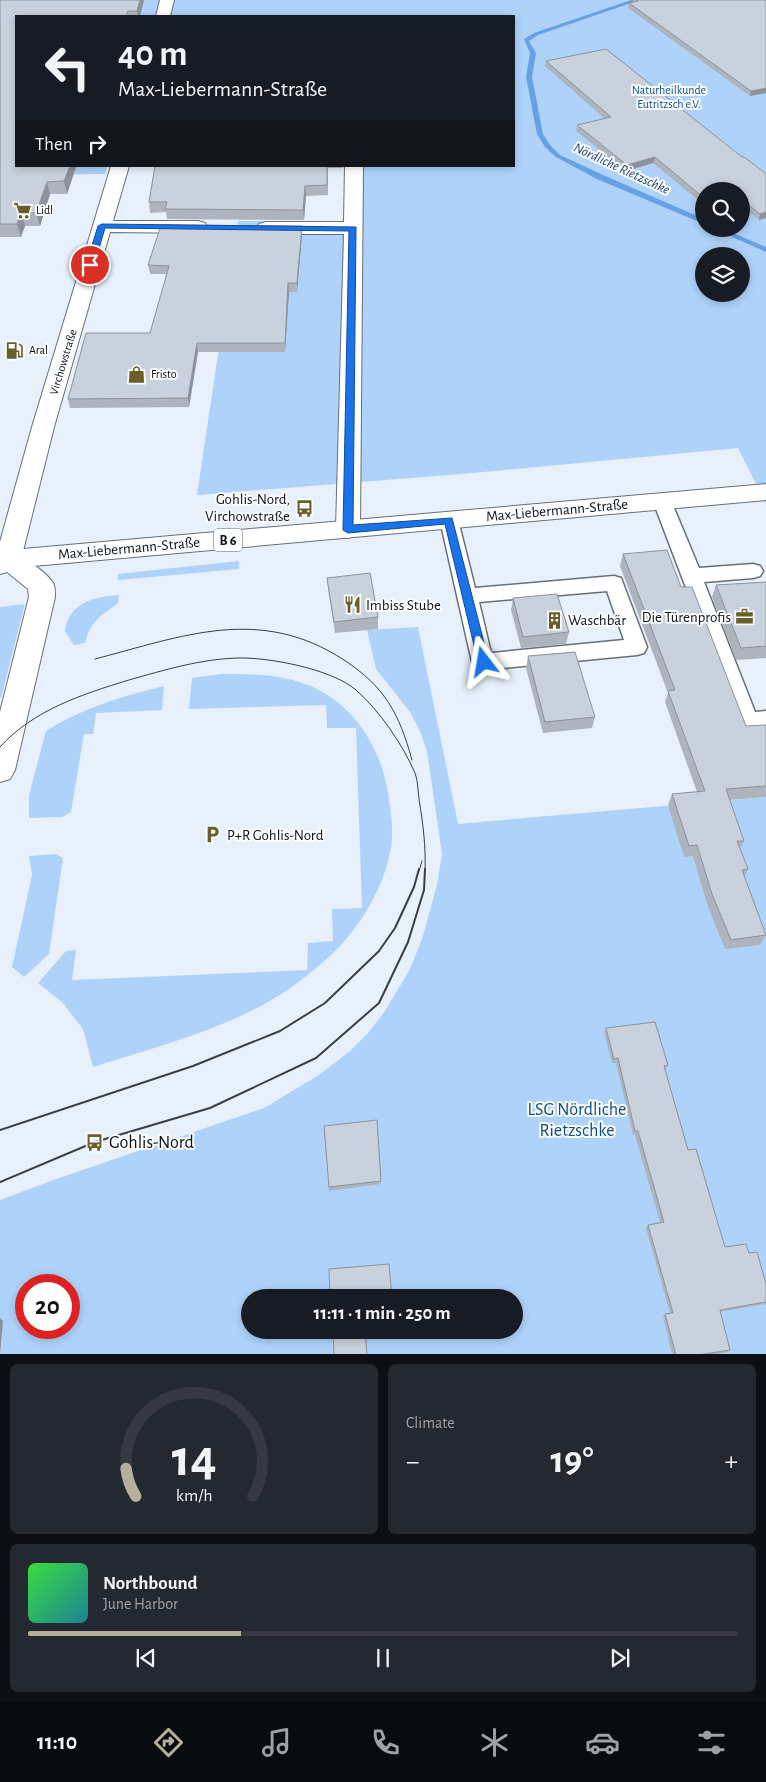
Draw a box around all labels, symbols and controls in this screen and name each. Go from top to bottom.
icon: left [35,35,100,100]
text: 40 m [118,37,187,72]
text: Max-Liebermann-Straße [118,78,327,100]
park label: Naturheilkunde Eutritzsch e.V. [632,84,706,110]
icon: right [83,130,111,158]
text: Then [35,135,73,154]
water label: Nördliche Rietzschke [572,141,672,197]
map controls [695,182,750,302]
button: search [695,182,750,237]
supermarket icon: Lidl [12,200,32,220]
place label: Lidl [36,204,53,216]
pin [69,244,111,286]
button: layers [695,247,750,302]
icon: arrive [76,251,104,279]
street label: Virchowstraße [47,328,79,396]
fuel station icon: Aral [5,340,25,360]
place label: Aral [29,344,48,356]
shop icon: Fristo [127,364,147,384]
place label: Fristo [151,368,177,380]
place label: Gohlis-Nord, Virchowstraße [205,492,290,524]
street label: Max-Liebermann-Straße [485,497,629,524]
bus stop icon: Gohlis-Nord, Virchowstraße [294,498,314,518]
road number: B 6 [214,528,242,552]
street label: Max-Liebermann-Straße [57,535,201,562]
restaurant icon: Imbiss Stube [342,595,362,615]
place label: Imbiss Stube [366,598,441,613]
office icon: Die Türenprofis [735,607,755,627]
building icon: Waschbär [544,610,564,630]
place label: Die Türenprofis [642,610,731,625]
place label: Waschbär [568,613,626,628]
position arrow [457,635,509,687]
parking icon: P+R Gohlis-Nord [203,825,223,845]
place label: P+R Gohlis-Nord [227,828,324,843]
park label: LSG Nördliche Rietzschke [528,1101,626,1140]
bus stop icon: Gohlis-Nord [85,1132,105,1152]
place label: Gohlis-Nord [109,1134,194,1152]
speed limit sign: 20 [15,1274,80,1339]
text: 11:11 · 1 min · 250 m [313,1304,451,1323]
text: Climate [406,1415,455,1431]
text: 14 [172,1433,216,1485]
text: 19° [550,1442,594,1480]
text: − [406,1448,419,1476]
text: + [725,1448,738,1476]
text: km/h [176,1487,212,1505]
text: Northbound [103,1574,198,1593]
text: June Harbor [103,1596,178,1612]
icon: previous [132,1644,160,1672]
icon: pause [369,1644,397,1672]
icon: next [606,1644,634,1672]
icon: directions [151,1725,186,1760]
icon: music [259,1725,294,1760]
icon: phone [368,1725,403,1760]
icon: climate [477,1725,512,1760]
icon: car [585,1725,620,1760]
icon: filters [694,1725,729,1760]
text: 11:10 [37,1731,77,1753]

